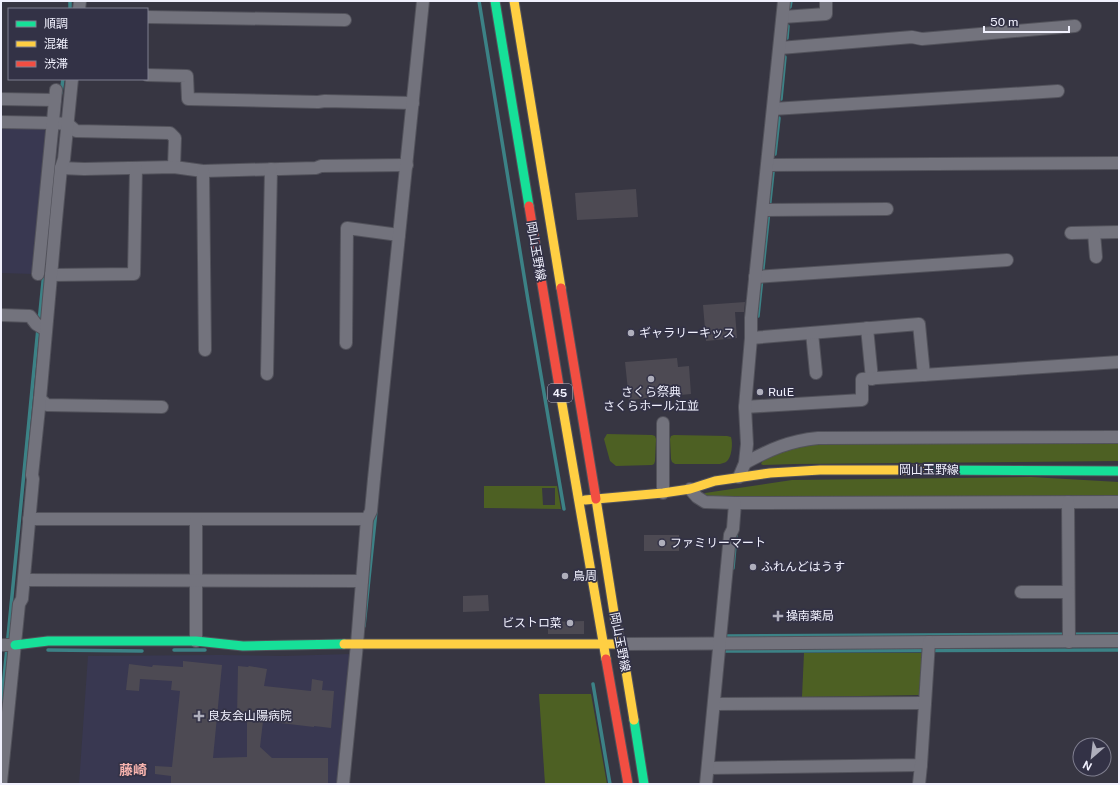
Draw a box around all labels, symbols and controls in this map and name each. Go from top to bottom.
legend [8,8,148,80]
scale bar [984,8,1069,34]
text: 50 m [990,15,1018,29]
text: 順調 [44,17,68,31]
text: 混雑 [44,37,68,51]
text: 渋滞 [44,57,68,71]
street label: 岡山玉野線 [524,220,548,282]
place label: ギャラリーキッス [639,326,735,340]
marker: ギャラリーキッス [626,328,636,338]
marker: さくら祭典 さくらホール江並 [646,374,656,384]
road number: 45 [548,384,572,402]
place label: さくら祭典 さくらホール江並 [603,385,699,413]
place label: RulE [768,385,794,399]
marker: RulE [755,387,765,397]
street label: 岡山玉野線 [899,463,959,477]
place label: ファミリーマート [670,536,766,550]
marker: ファミリーマート [657,538,667,548]
place label: ふれんどはうす [761,560,845,574]
marker: ふれんどはうす [748,562,758,572]
place label: 鳥周 [573,569,597,583]
marker: 鳥周 [560,571,570,581]
place label: 操南薬局 [786,609,834,623]
street label: 岡山玉野線 [607,611,633,673]
marker: 操南薬局 [773,611,783,621]
place label: ビストロ菜 [502,616,562,630]
marker: ビストロ菜 [565,618,575,628]
place label: 良友会山陽病院 [208,709,292,723]
marker: 良友会山陽病院 [193,710,205,722]
north arrow [1072,737,1112,777]
text: N [1081,759,1094,773]
district label: 藤崎 [119,762,147,778]

